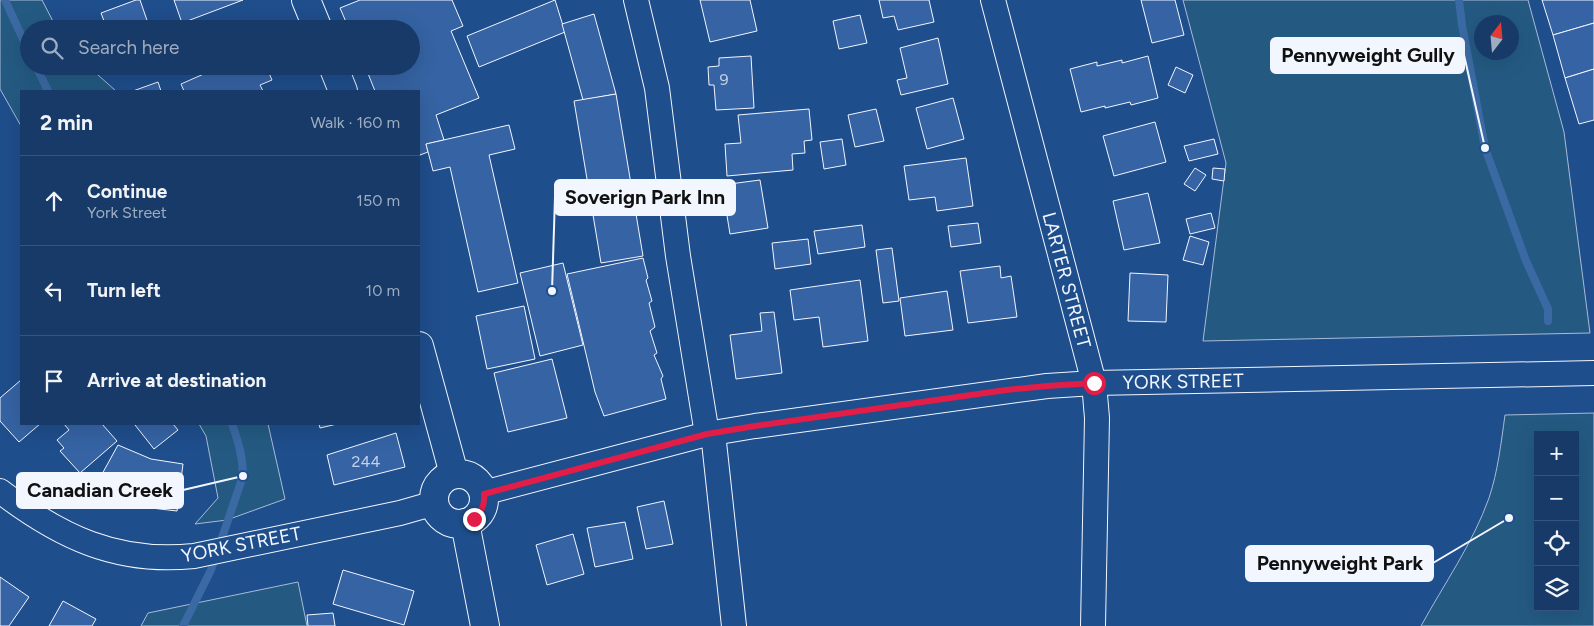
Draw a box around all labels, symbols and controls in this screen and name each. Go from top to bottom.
north arrow [1474,15,1519,60]
search box [20,20,420,75]
icon: search [38,34,66,62]
text: Search here [78,36,180,59]
callout: Pennyweight Gully [1271,38,1464,73]
text: Pennyweight Gully [1281,43,1455,67]
house number: 9 [719,70,729,89]
text: 2 min [40,110,93,135]
text: Walk · 160 m [310,113,400,132]
text: Continue [87,180,167,203]
callout: Soverign Park Inn [555,180,735,215]
text: Soverign Park Inn [565,185,725,209]
icon: ahead [40,187,68,215]
text: 150 m [356,191,400,210]
text: York Street [87,203,167,222]
street label: LARTER STREET [1037,210,1096,351]
icon: left [40,277,68,305]
text: Turn left [87,279,161,302]
text: 10 m [366,281,400,300]
icon: arrive [40,367,68,395]
text: Arrive at destination [87,369,266,392]
street label: YORK STREET [1122,369,1244,394]
route start [1083,372,1106,395]
map controls [1534,431,1579,611]
button: + [1534,431,1579,476]
house number: 244 [352,452,380,471]
callout: Canadian Creek [17,473,183,508]
button: − [1534,476,1579,521]
text: Canadian Creek [27,478,173,502]
route end [463,508,486,531]
button: locate [1534,521,1579,566]
street label: YORK STREET [179,522,303,567]
callout: Pennyweight Park [1246,546,1433,581]
text: Pennyweight Park [1257,551,1424,575]
button: layers [1534,566,1579,611]

